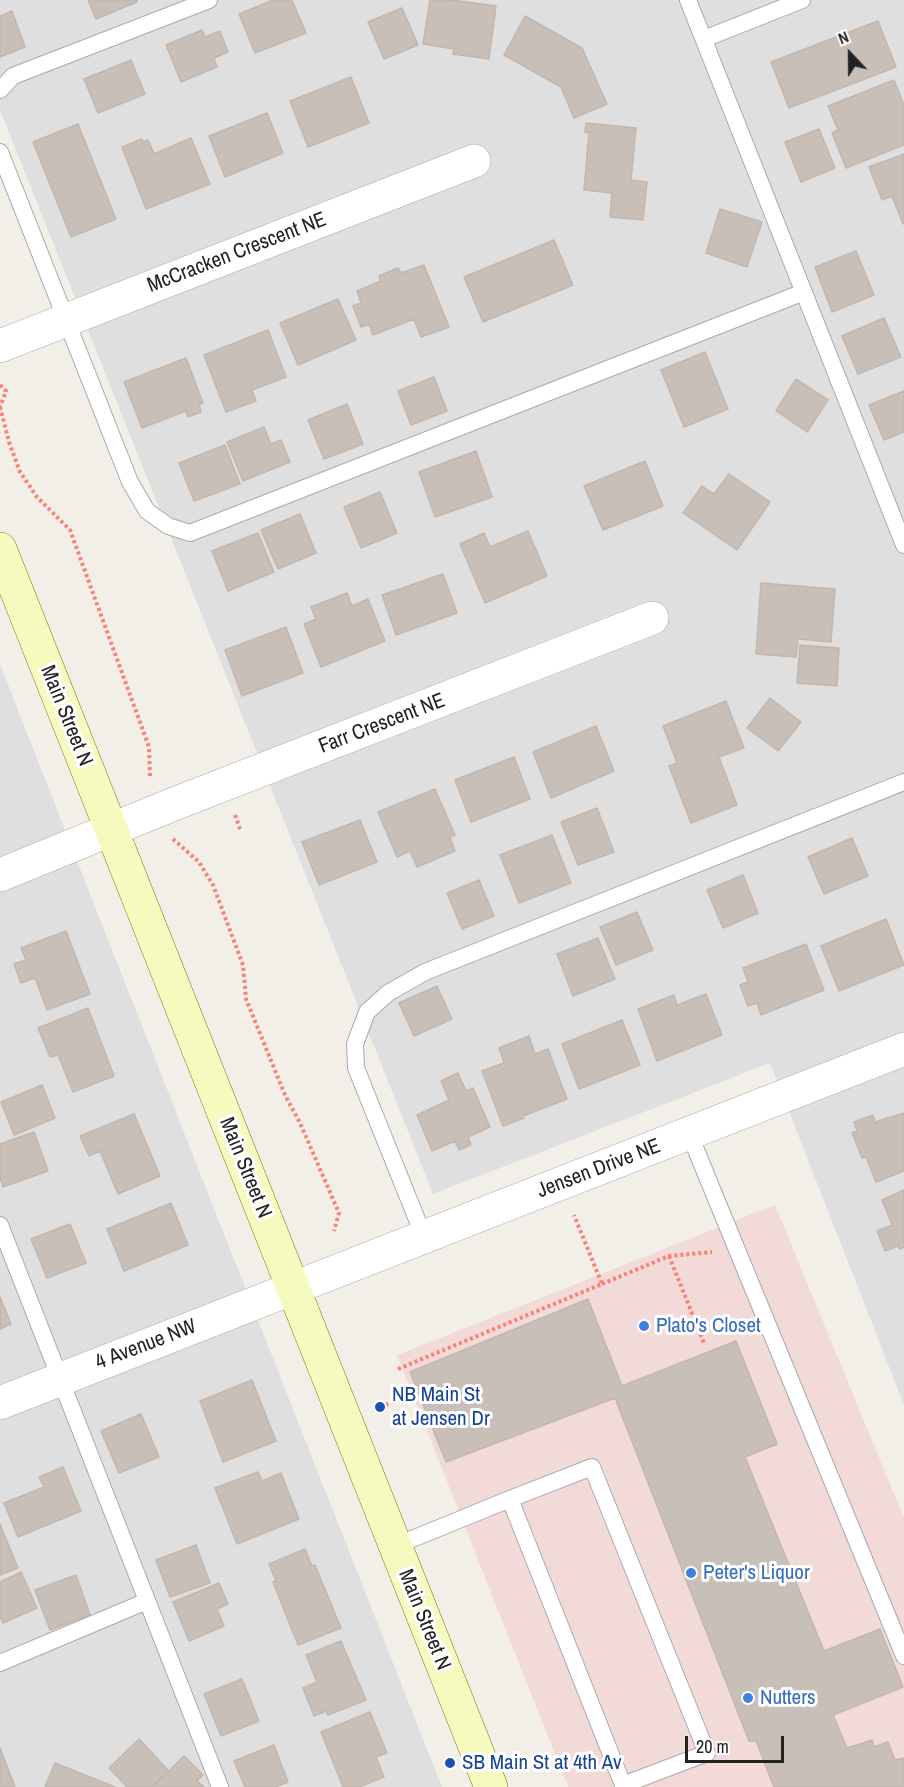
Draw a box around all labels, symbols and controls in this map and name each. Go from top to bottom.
north arrow [820,24,880,84]
text: N [835,25,852,49]
street label: McCracken Crescent NE [144,207,330,299]
street label: Main Street N [34,662,98,770]
street label: Farr Crescent NE [315,688,449,760]
street label: Main Street N [213,1114,277,1222]
street label: Jensen Drive NE [534,1134,664,1204]
place label: Plato's Closet [656,1313,761,1339]
street label: 4 Avenue NW [92,1314,200,1376]
marker: Plato's Closet [637,1319,651,1333]
place label: NB Main St at Jensen Dr [392,1382,490,1432]
marker: NB Main St at Jensen Dr [373,1400,387,1414]
place label: Peter's Liquor [703,1560,810,1586]
street label: Main Street N [392,1566,456,1674]
marker: Peter's Liquor [684,1566,698,1580]
place label: Nutters [760,1685,816,1711]
marker: Nutters [741,1691,755,1705]
scale bar [688,1724,787,1762]
text: 20 m [696,1734,729,1759]
place label: SB Main St at 4th Av [462,1750,622,1776]
marker: SB Main St at 4th Av [443,1756,457,1770]

